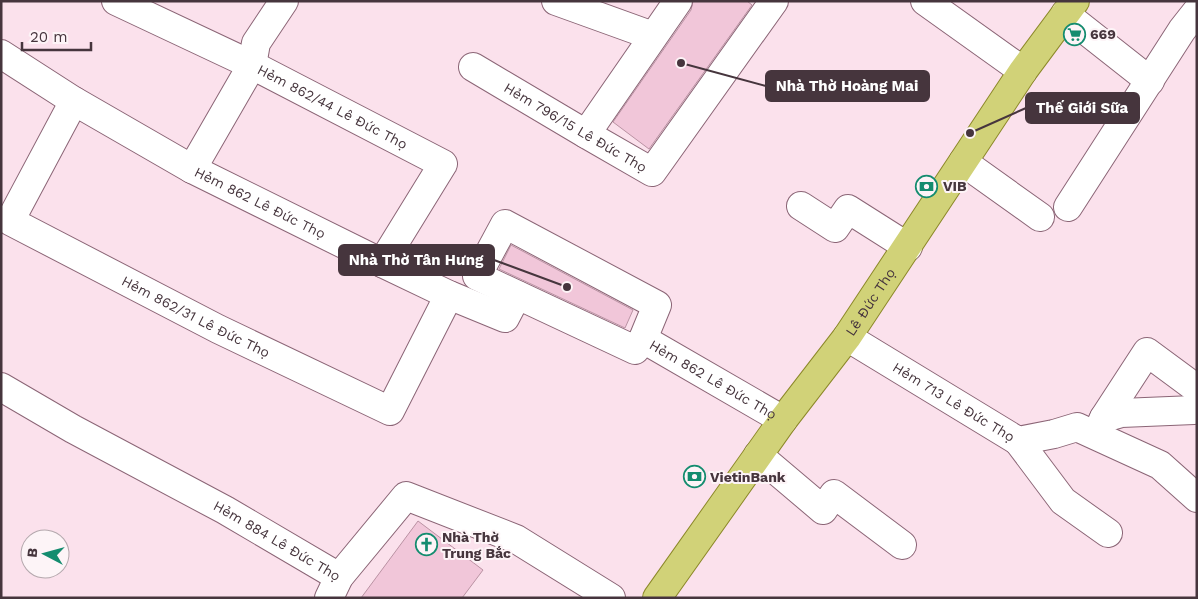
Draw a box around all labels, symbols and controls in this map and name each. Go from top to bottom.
scale bar [22,20,91,52]
supermarket icon: 669 [1062,22,1086,46]
place label: 669 [1090,26,1116,42]
text: 20 m [30,28,68,46]
street label: Hẻm 862/44 Lê Đức Thọ [255,61,410,152]
callout: Nhà Thờ Hoàng Mai [766,71,929,101]
text: Nhà Thờ Hoàng Mai [776,77,918,95]
street label: Hẻm 796/15 Lê Đức Thọ [501,79,650,175]
callout: Thế Giới Sữa [1026,93,1139,123]
text: Thế Giới Sữa [1036,99,1129,117]
street label: Hẻm 862 Lê Đức Thọ [192,164,328,242]
bank icon: VIB [915,174,939,198]
place label: VIB [943,178,967,194]
callout: Nhà Thờ Tân Hưng [339,245,494,275]
text: Nhà Thờ Tân Hưng [349,251,484,269]
street label: Lê Đức Thọ [842,265,898,339]
street label: Hẻm 862/31 Lê Đức Thọ [119,272,272,361]
street label: Hẻm 862 Lê Đức Thọ [647,337,779,423]
street label: Hẻm 713 Lê Đức Thọ [890,359,1018,445]
bank icon: VietinBank [682,465,706,489]
place label: VietinBank [710,469,786,485]
street label: Hẻm 884 Lê Đức Thọ [211,497,343,584]
north arrow [20,529,70,579]
place label: Nhà Thờ Trung Bắc [442,529,511,561]
church icon: Nhà Thờ Trung Bắc [414,533,438,557]
text: B [24,547,41,558]

